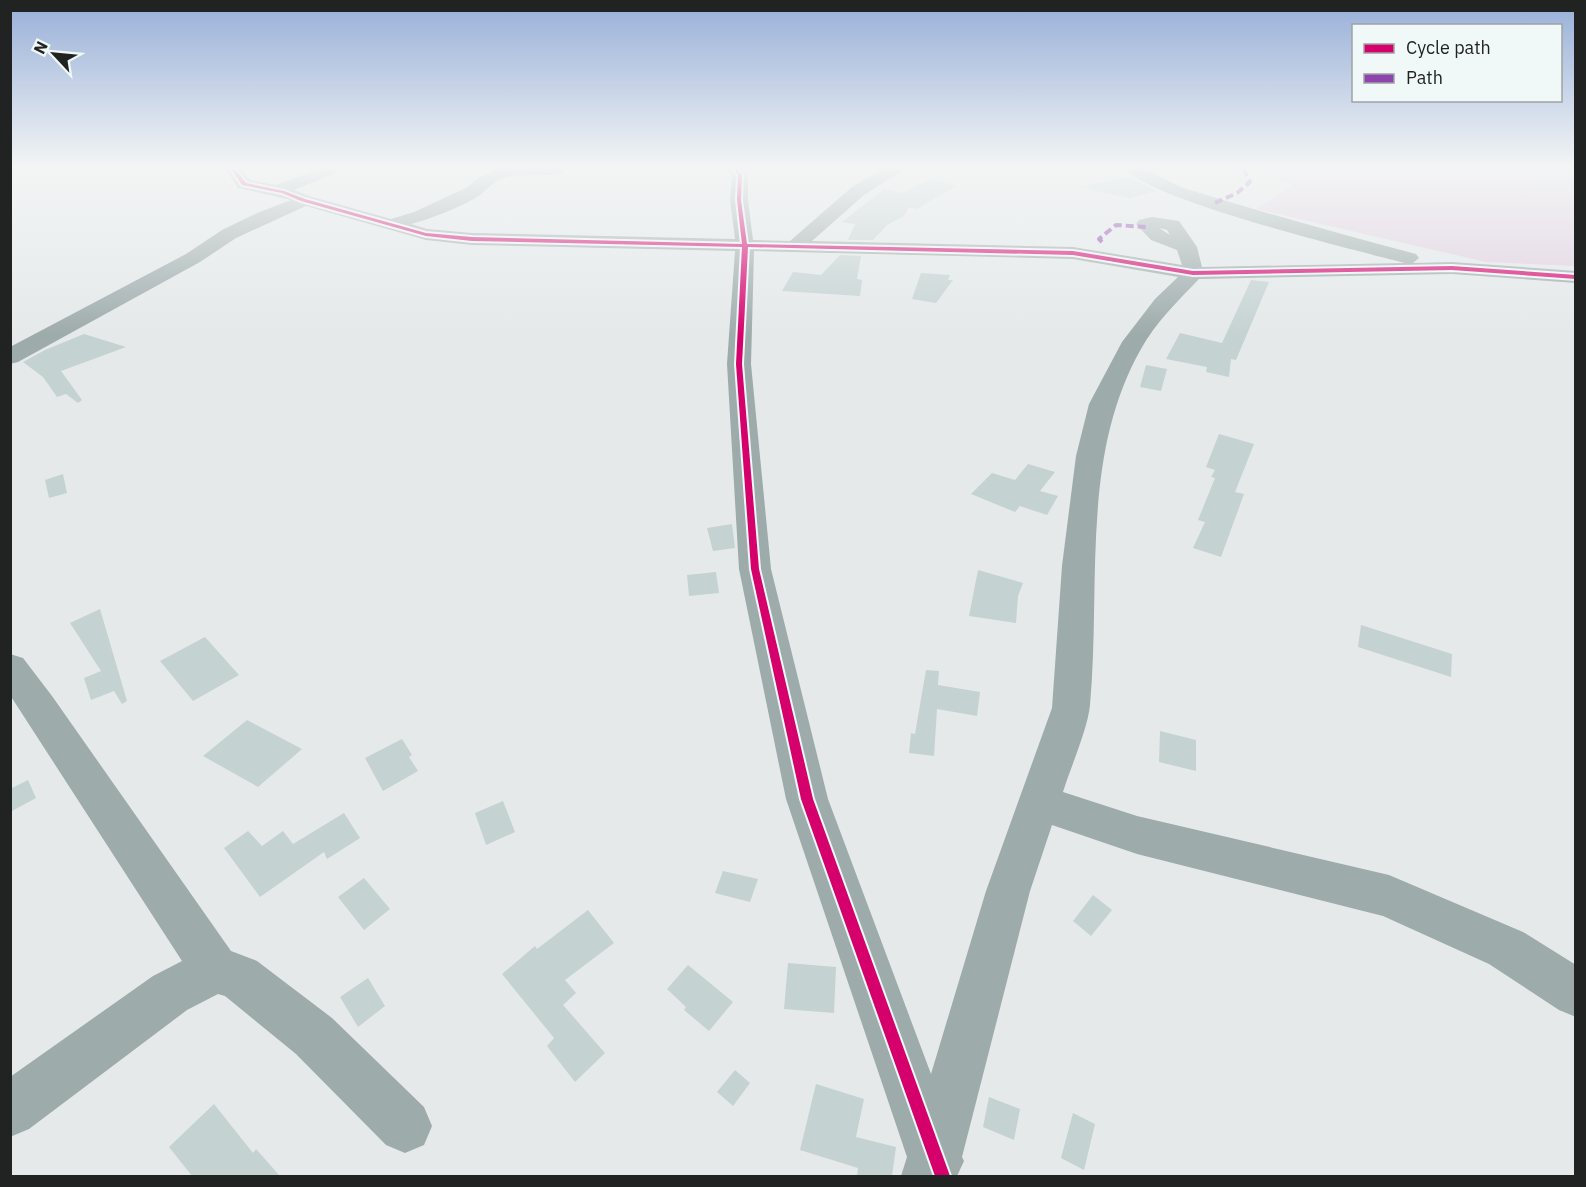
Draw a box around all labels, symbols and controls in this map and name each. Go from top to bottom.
north arrow [24,24,84,84]
legend [1352,24,1562,102]
text: Cycle path [1406,36,1491,59]
text: N [29,38,52,57]
text: Path [1406,66,1443,89]

